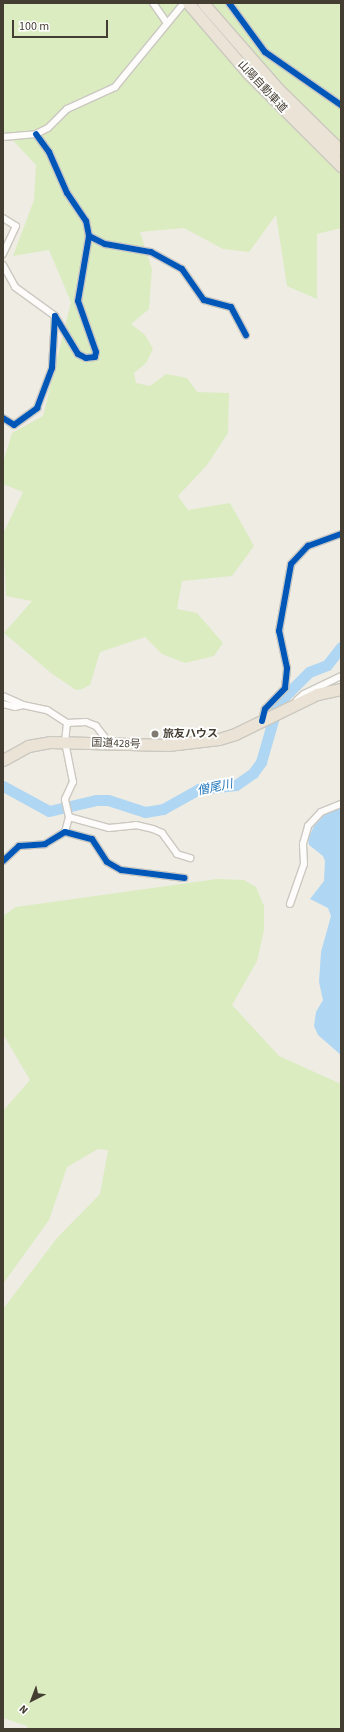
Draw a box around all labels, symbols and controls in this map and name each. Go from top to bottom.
scale bar [14,12,110,38]
text: 100 m [19,18,49,35]
street label: 山陽自動車道 [235,58,289,116]
place label: 旅友ハウス [163,727,218,741]
marker: 旅友ハウス [150,729,160,739]
street label: 国道428号 [91,737,141,751]
water label: 僧尾川 [196,777,234,799]
north arrow [12,1680,52,1720]
text: N [16,1701,31,1717]

